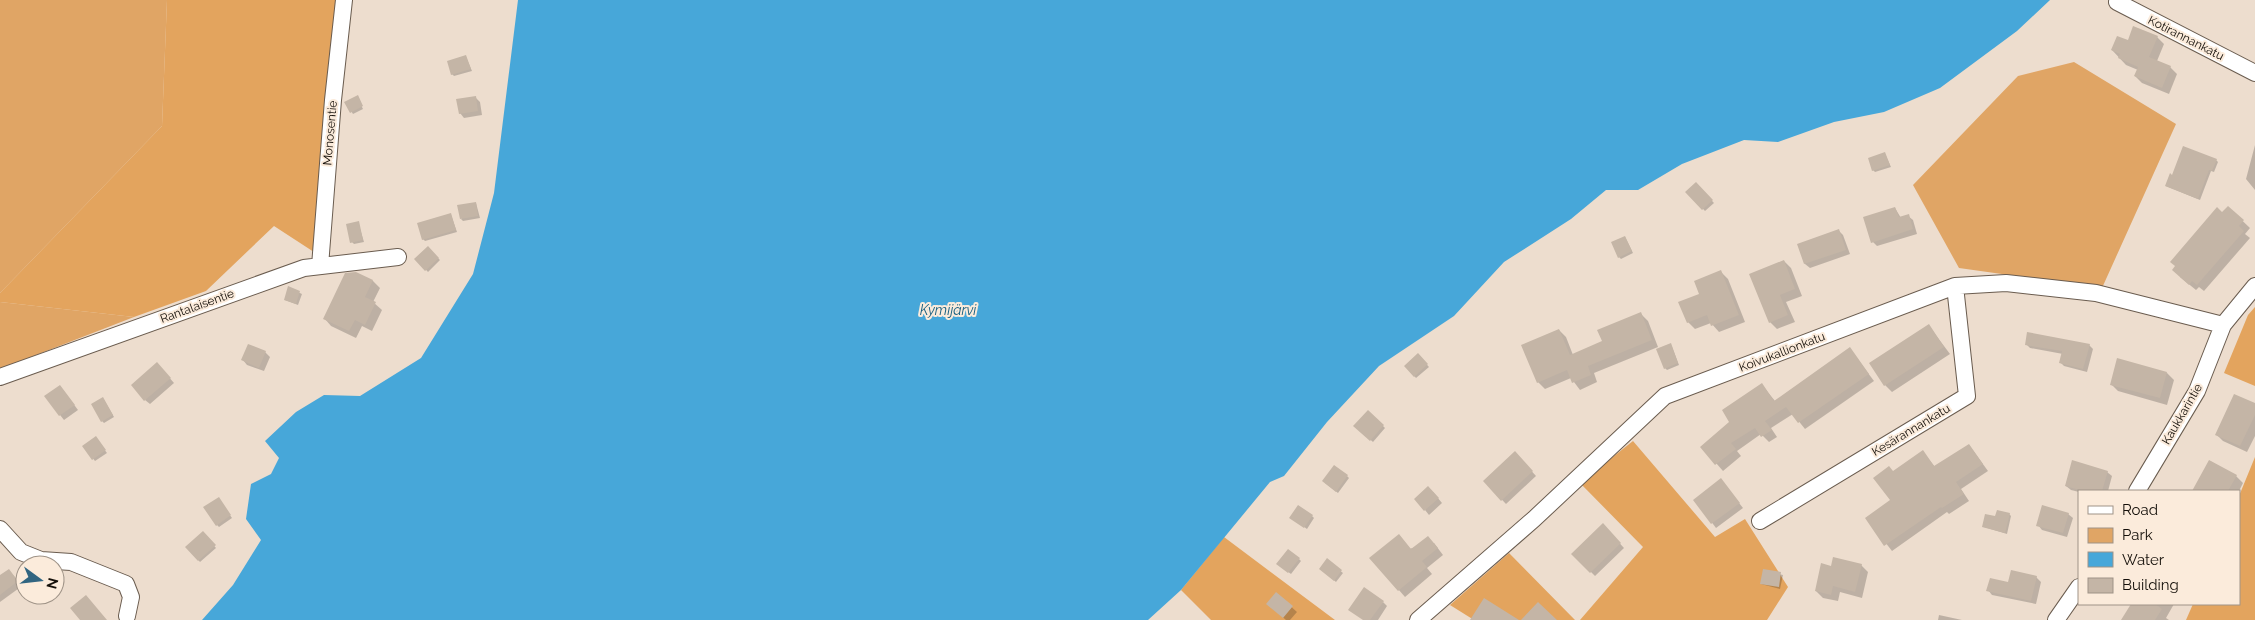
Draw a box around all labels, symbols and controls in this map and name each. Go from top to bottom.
street label: Kotirannankatu [2146,13,2226,63]
street label: Monosentie [320,100,340,166]
street label: Rantalaisentie [158,286,236,326]
water label: Kymijärvi [920,302,977,318]
street label: Koivukallionkatu [1737,329,1827,375]
street label: Kaukkarintie [2159,381,2205,447]
street label: Kesärannankatu [1869,401,1953,459]
legend [2078,490,2240,605]
text: Road [2122,501,2158,519]
text: Park [2122,526,2153,544]
text: Water [2122,551,2165,569]
north arrow [15,555,65,605]
text: N [43,576,62,591]
text: Building [2122,576,2179,594]

